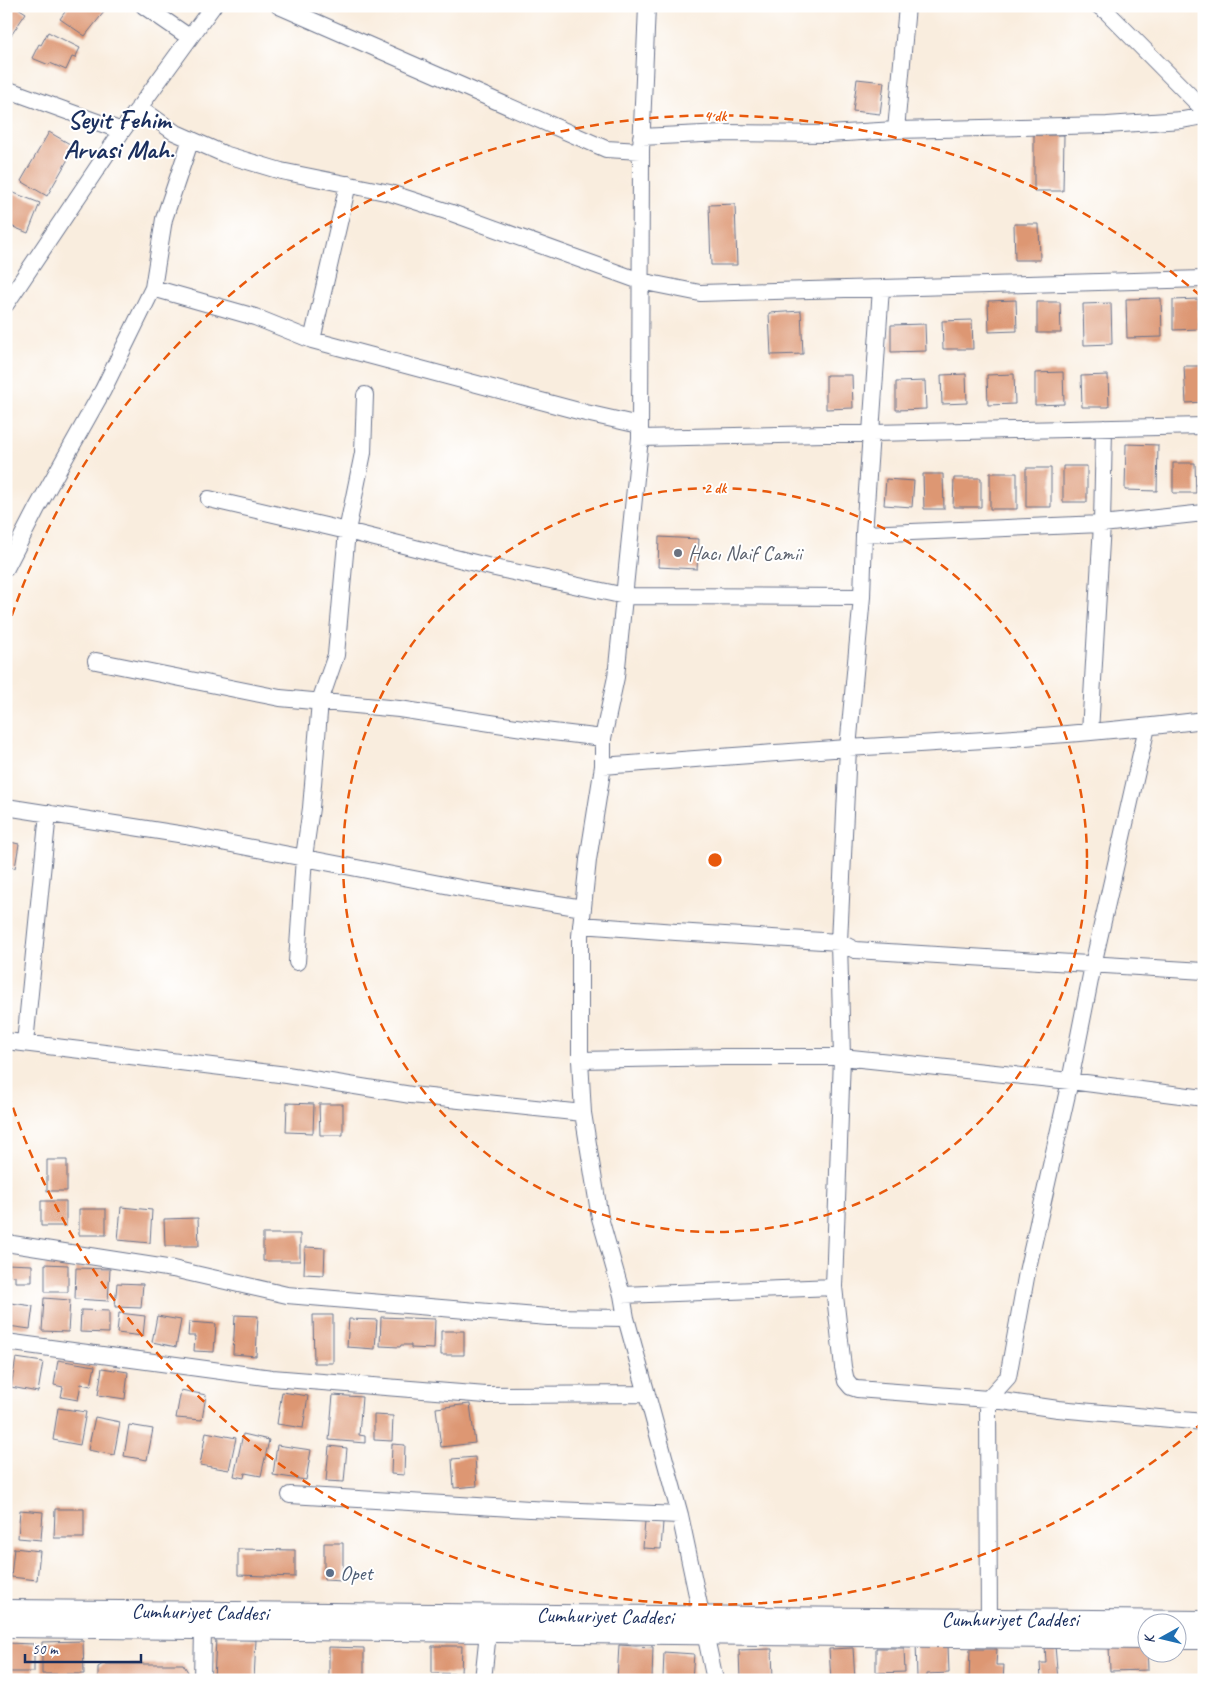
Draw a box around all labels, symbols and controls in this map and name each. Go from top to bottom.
district label: Seyit Fehim Arvasi Mah. [64,103,175,166]
text: 4 dk [704,107,727,126]
text: 2 dk [704,479,727,498]
place label: Hacı Naif Camii [688,540,805,566]
marker: Hacı Naif Camii [672,547,684,559]
centre of rings [706,851,724,869]
place label: Opet [340,1560,374,1586]
marker: Opet [324,1567,336,1579]
street label: Cumhuriyet Caddesi [131,1598,272,1626]
street label: Cumhuriyet Caddesi [536,1602,677,1630]
street label: Cumhuriyet Caddesi [941,1606,1082,1632]
north arrow [1138,1614,1188,1664]
scale bar [25,1631,141,1663]
text: K [1140,1632,1159,1644]
text: 50 m [32,1640,59,1659]

